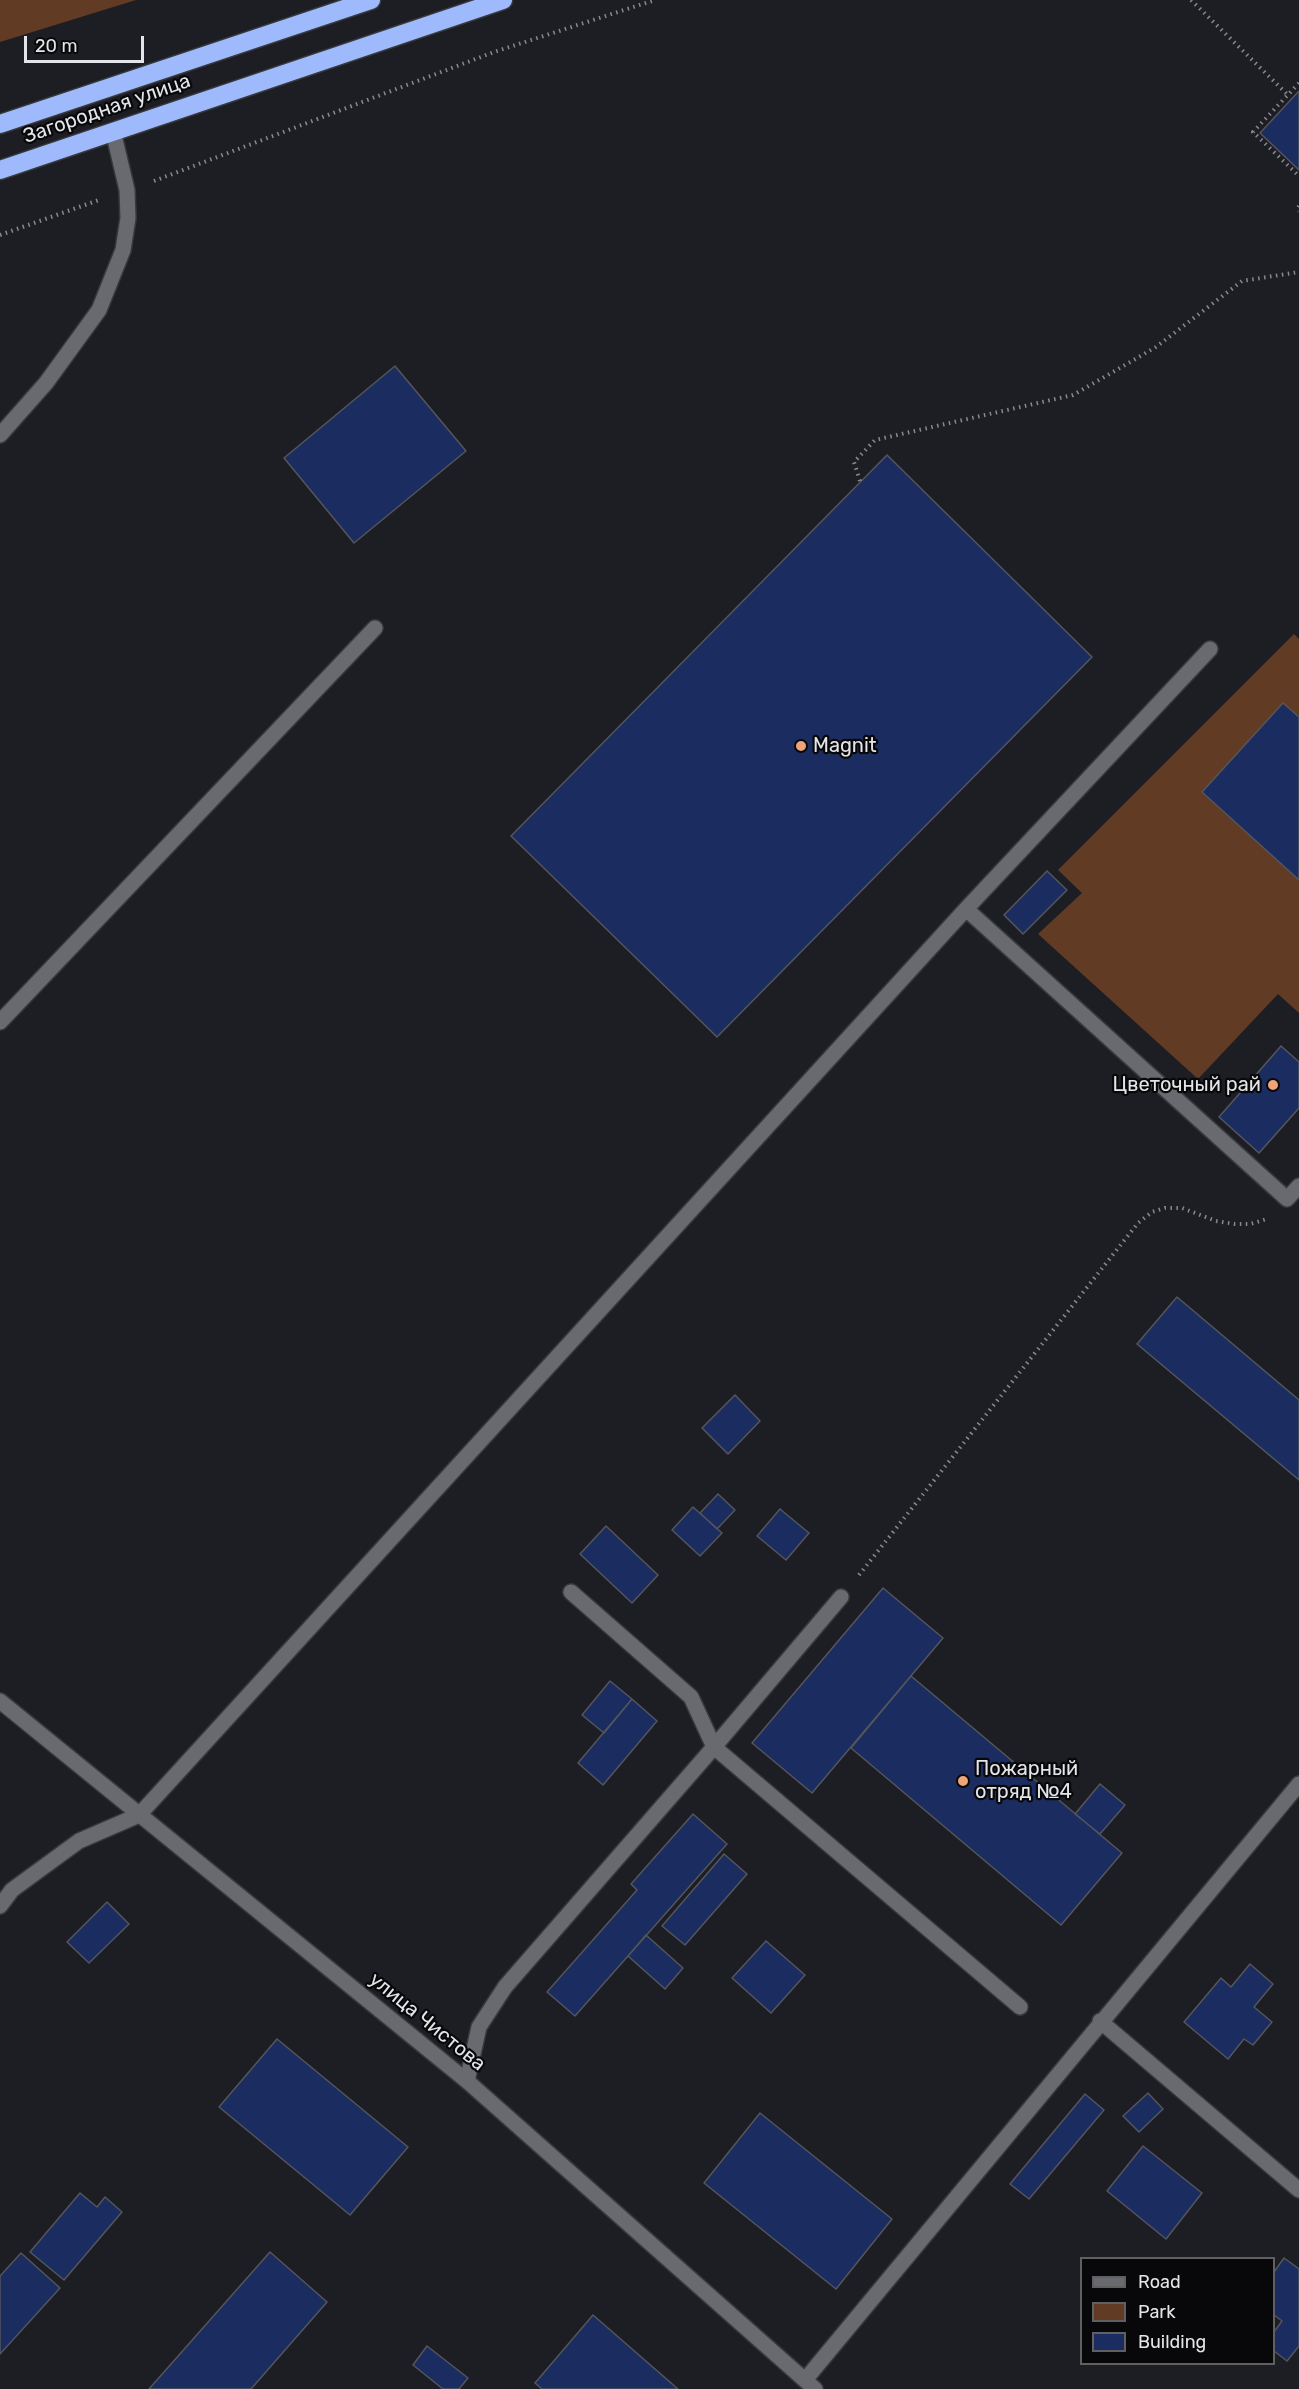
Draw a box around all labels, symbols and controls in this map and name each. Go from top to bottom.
scale bar [27,24,147,62]
text: 20 m [35,35,77,57]
street label: Загородная улица [20,69,194,149]
place label: Magnit [813,734,877,758]
marker: Magnit [794,739,808,753]
place label: Цветочный рай [1113,1073,1261,1097]
marker: Цветочный рай [1266,1078,1280,1092]
place label: Пожарный отряд №4 [975,1757,1078,1804]
marker: Пожарный отряд №4 [956,1774,970,1788]
street label: улица Чистова [364,1968,490,2076]
legend [1080,2257,1275,2365]
text: Road [1138,2271,1181,2293]
text: Park [1138,2301,1175,2323]
text: Building [1138,2331,1206,2353]

